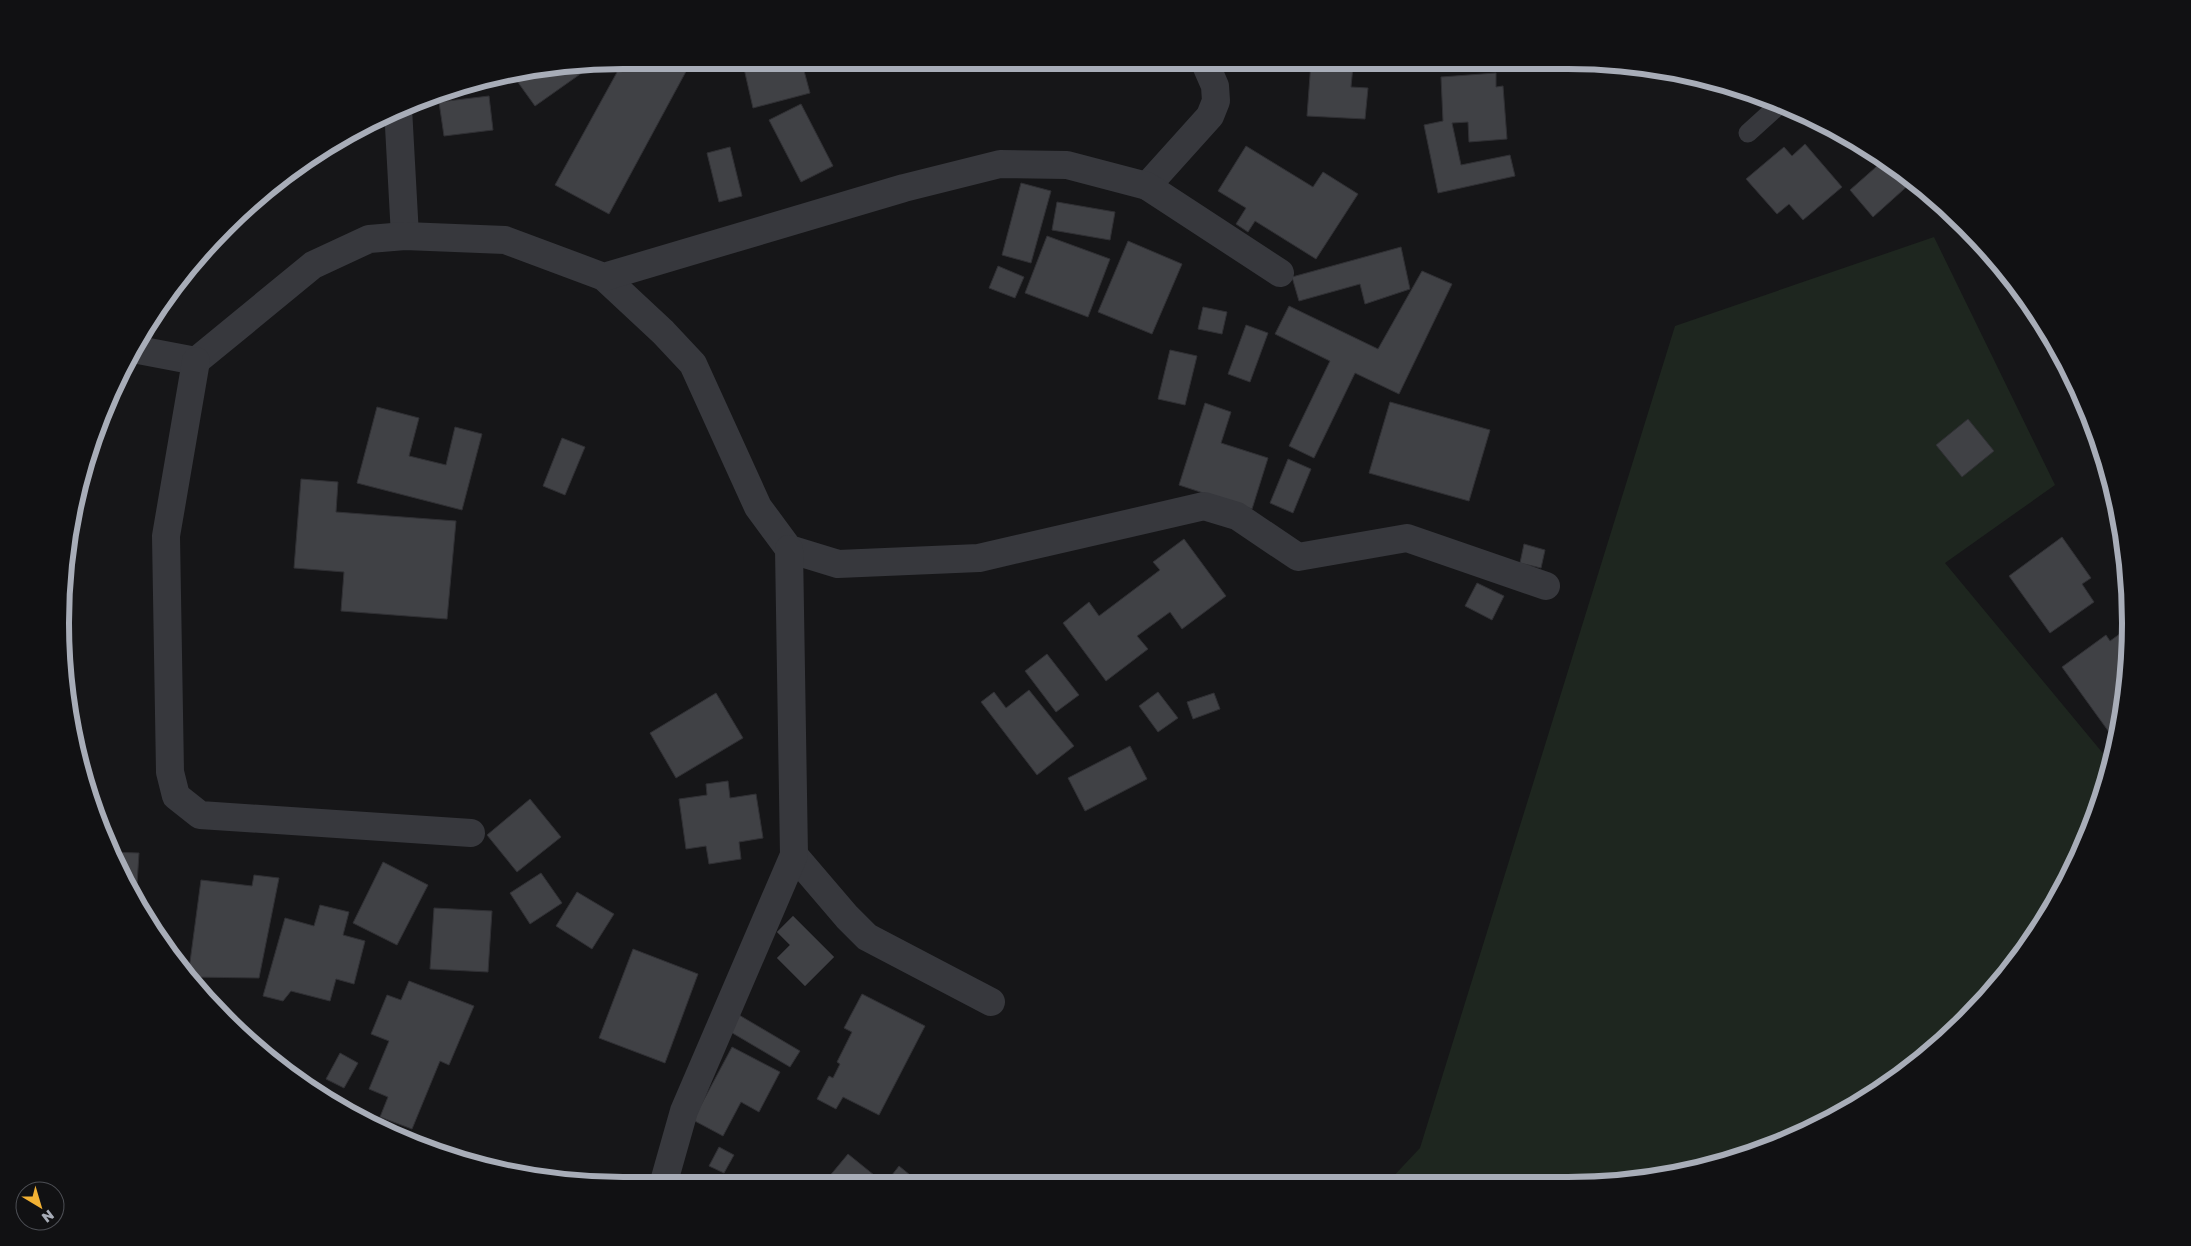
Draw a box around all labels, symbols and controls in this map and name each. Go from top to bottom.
north arrow [15,1181,65,1231]
text: N [39,1207,58,1227]

